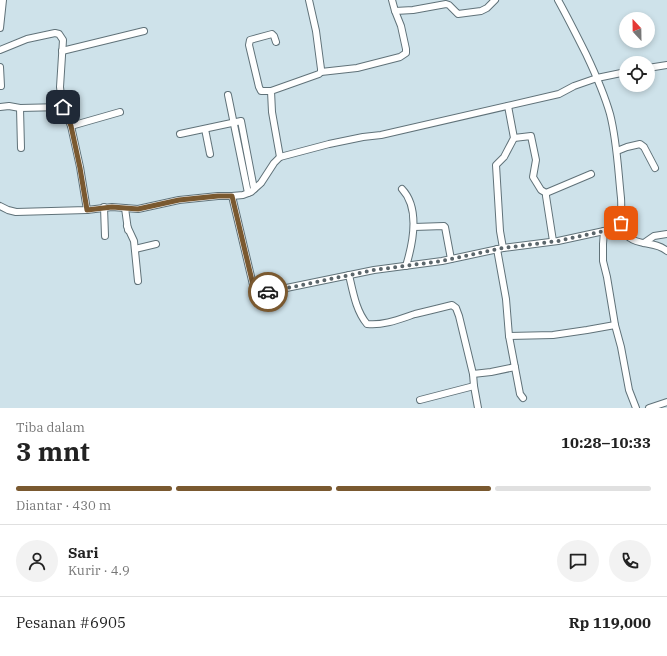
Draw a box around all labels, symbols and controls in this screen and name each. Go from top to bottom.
north arrow [619,12,655,48]
map controls [619,12,655,92]
button: locate [619,56,655,92]
pin [46,90,80,124]
icon: home [52,96,74,118]
pin [604,206,638,240]
icon: bag [610,212,632,234]
courier [248,272,288,312]
icon: car [257,281,279,303]
text: Tiba dalam [16,419,85,436]
text: 10:28–10:33 [561,433,651,452]
text: 3 mnt [16,434,90,468]
text: Diantar · 430 m [16,497,111,514]
button: person [16,540,58,582]
button: chat [557,540,599,582]
button: phone [609,540,651,582]
text: Sari [68,543,98,562]
text: Kurir · 4.9 [68,562,130,579]
text: Pesanan #6905 [16,613,126,632]
text: Rp 119,000 [569,613,651,632]

